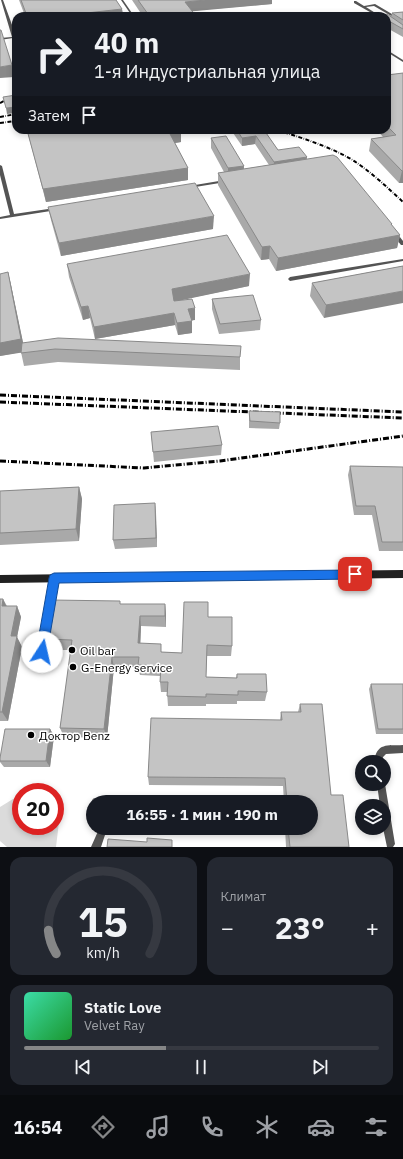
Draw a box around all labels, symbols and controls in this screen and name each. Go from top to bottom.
text: 40 m [94,24,159,61]
icon: right [28,28,80,80]
text: 1-я Индустриальная улица [94,60,320,83]
icon: arrive [78,104,100,126]
text: Затем [28,106,70,125]
pin [338,557,372,591]
icon: arrive [344,563,366,585]
position arrow [21,631,63,673]
place label: Oil bar [80,643,116,658]
marker: Oil bar [67,645,77,655]
place label: G-Energy service [81,660,173,675]
marker: G-Energy service [68,662,78,672]
place label: Доктор Benz [39,728,110,743]
marker: Доктор Benz [26,730,36,740]
map controls [355,755,391,835]
button: search [355,755,391,791]
speed limit sign: 20 [12,783,64,835]
button: layers [355,799,391,835]
text: 16:55 · 1 мин · 190 m [126,805,278,824]
text: Климат [221,888,266,905]
text: 15 [78,894,128,948]
text: 23° [275,908,325,947]
text: − [221,913,234,942]
text: + [366,913,379,942]
text: km/h [86,943,120,962]
text: Static Love [84,998,161,1017]
text: Velvet Ray [84,1017,145,1034]
icon: previous [72,1056,94,1078]
icon: pause [190,1056,212,1078]
icon: next [309,1056,331,1078]
icon: directions [89,1113,117,1141]
icon: music [144,1113,172,1141]
icon: phone [198,1113,226,1141]
icon: climate [253,1113,281,1141]
icon: car [307,1113,335,1141]
icon: filters [362,1113,390,1141]
text: 16:54 [13,1116,62,1139]

